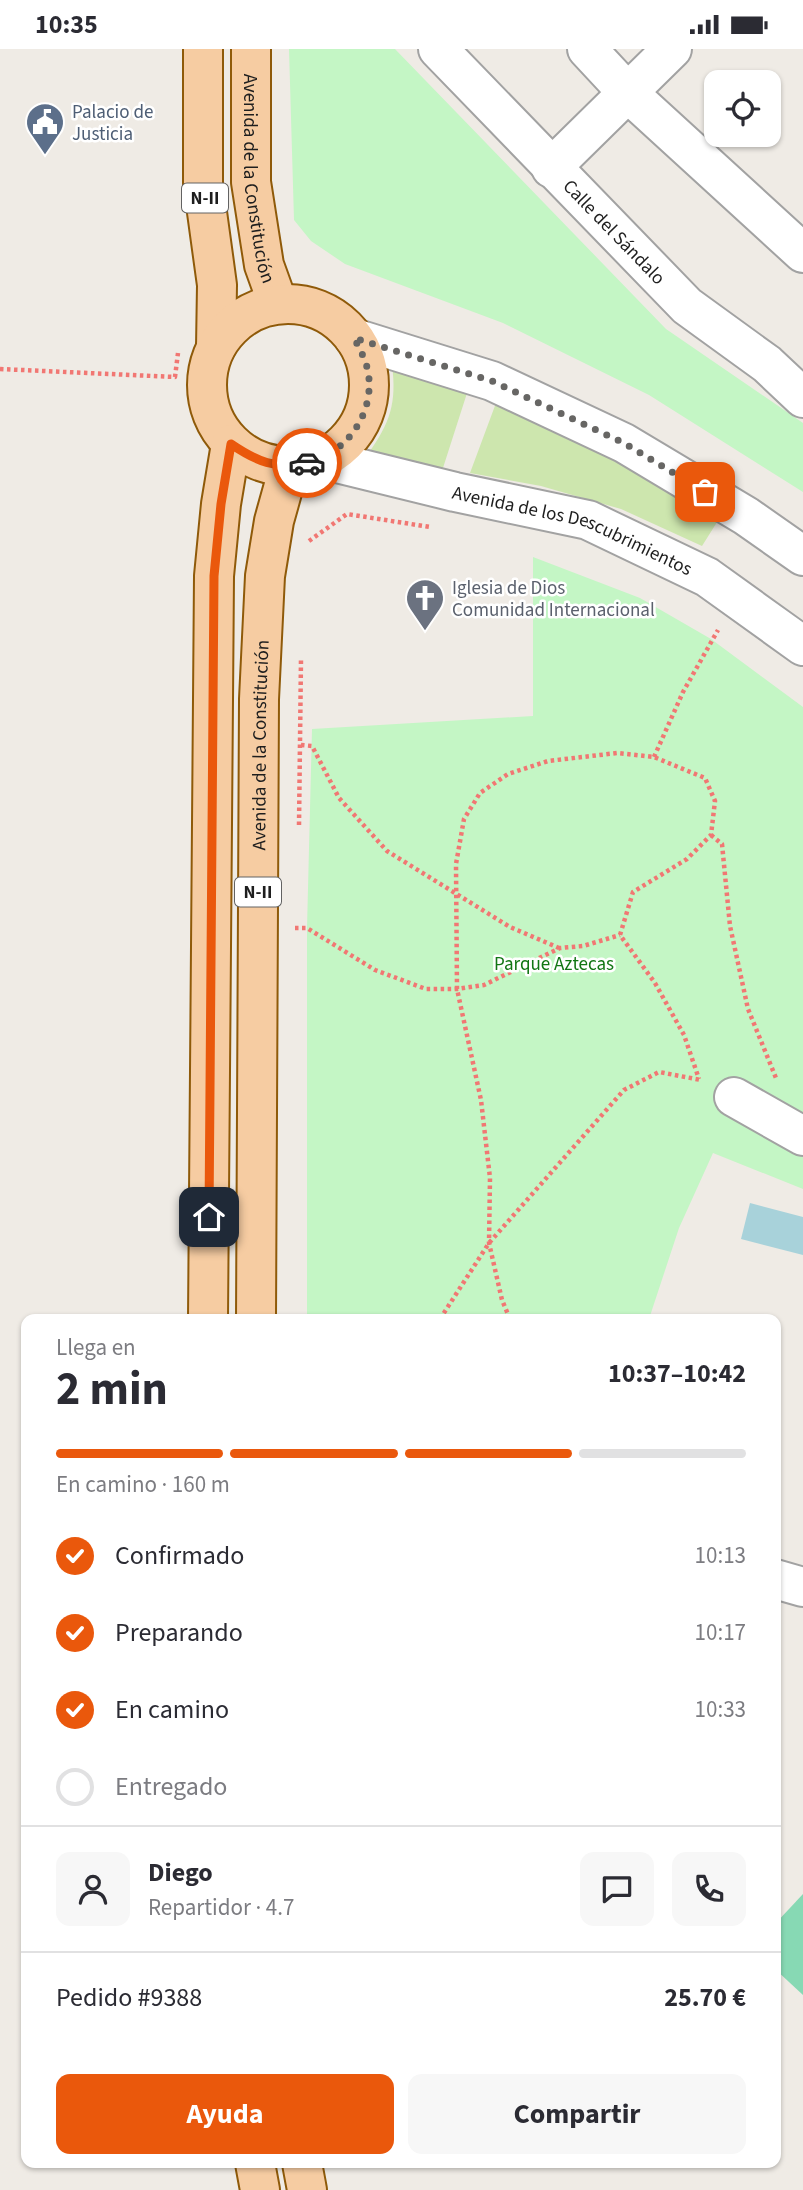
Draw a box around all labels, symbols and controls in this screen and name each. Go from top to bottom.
text: 10:35 [35,6,98,43]
map controls [704,70,781,147]
button: locate [704,70,781,147]
street label: Avenida de la Constitución [236,74,281,287]
place label: Palacio de Justicia [72,99,153,148]
public building icon: Palacio de Justicia [24,101,66,156]
street label: Calle del Sándalo [556,174,671,291]
road number: N-II [182,183,228,213]
courier [272,428,342,498]
icon: car [288,444,326,482]
pin [675,462,735,522]
icon: bag [686,473,724,511]
street label: Avenida de los Descubrimientos [450,480,696,583]
place label: Iglesia de Dios Comunidad Internacional [452,575,655,624]
church icon: Iglesia de Dios Comunidad Internacional [404,577,446,632]
street label: Avenida de la Constitución [246,639,277,850]
road number: N-II [235,877,281,907]
park label: Parque Aztecas [494,951,614,978]
pin [179,1187,239,1247]
icon: home [190,1198,228,1236]
text: Llega en [56,1331,136,1364]
text: 10:37–10:42 [608,1355,746,1392]
text: 2 min [56,1357,168,1422]
text: En camino · 160 m [56,1468,230,1501]
icon: check [56,1537,94,1575]
text: Confirmado [115,1537,244,1574]
text: 10:13 [695,1539,746,1572]
icon: check [56,1614,94,1652]
text: Preparando [115,1614,243,1651]
text: 10:17 [695,1616,746,1649]
icon: check [56,1691,94,1729]
text: En camino [115,1691,229,1728]
text: 10:33 [695,1693,746,1726]
text: Entregado [115,1768,227,1805]
button: person [56,1852,130,1926]
button: chat [580,1852,654,1926]
button: phone [672,1852,746,1926]
text: Diego [148,1854,213,1891]
text: Repartidor · 4.7 [148,1891,294,1924]
text: Pedido #9388 [56,1979,202,2016]
text: 25.70 € [664,1979,746,2016]
button: Ayuda [56,2074,394,2154]
button: Compartir [408,2074,746,2154]

